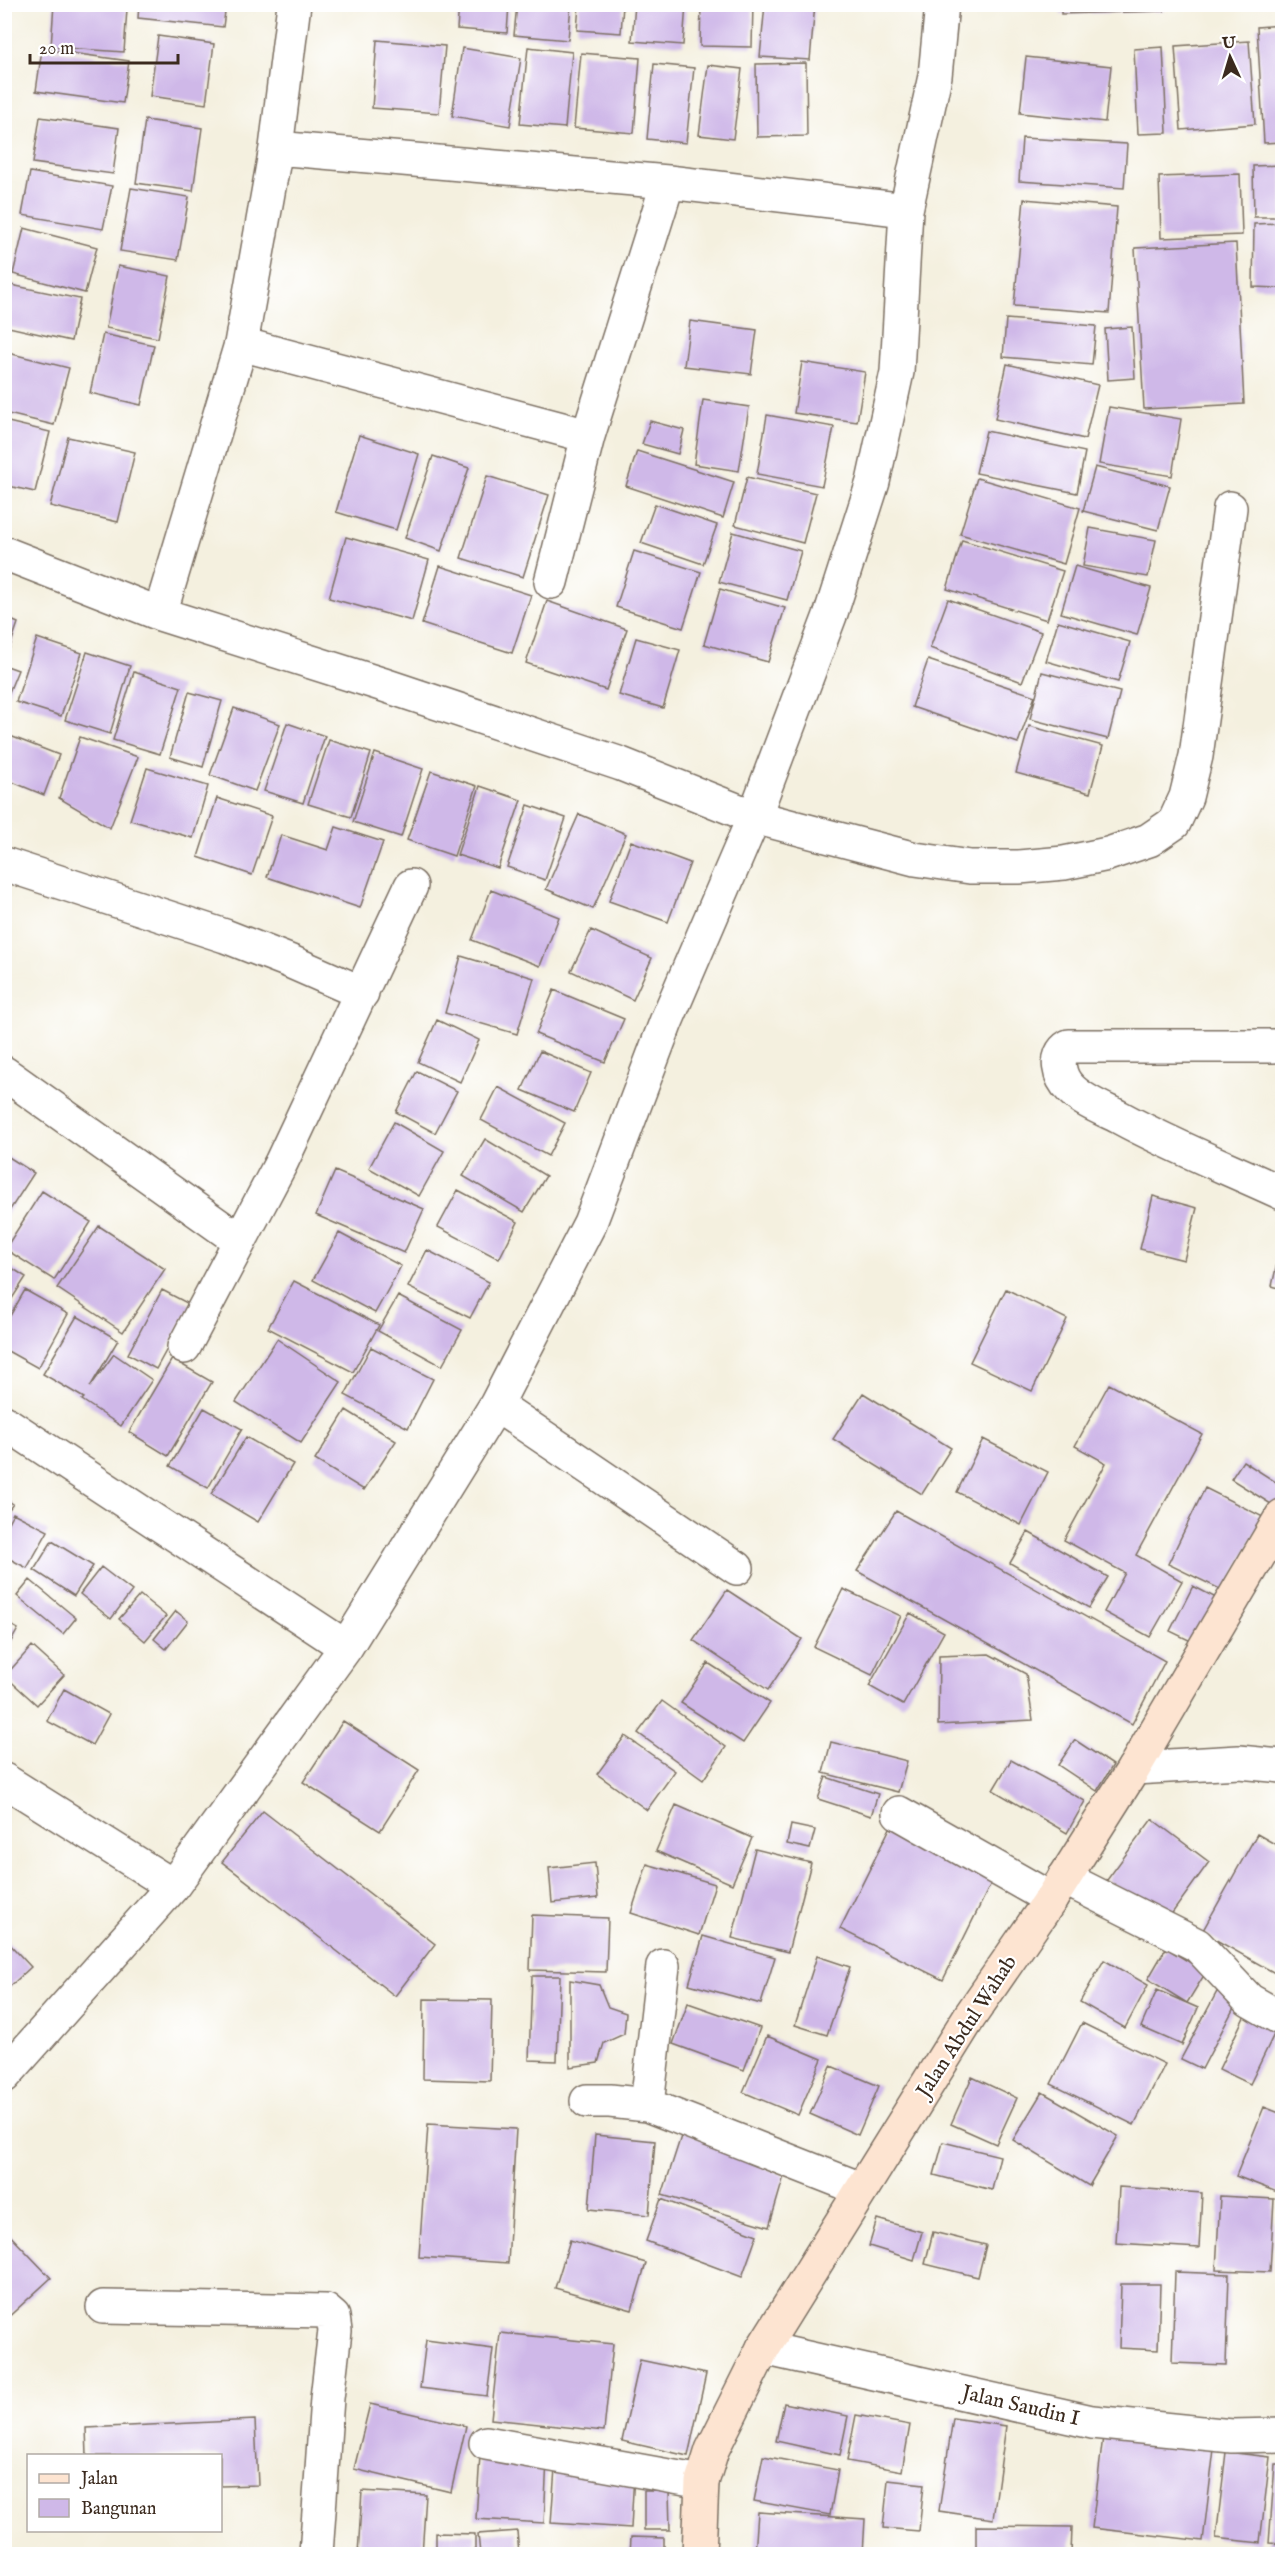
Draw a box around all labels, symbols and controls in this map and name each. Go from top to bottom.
scale bar [30,27,178,65]
north arrow [1200,27,1260,87]
text: U [1221,34,1237,55]
text: 20 m [39,38,74,61]
street label: Jalan Abdul Wahab [910,1950,1023,2105]
street label: Jalan Saudin I [957,2379,1082,2433]
legend [27,2454,222,2532]
text: Jalan [79,2468,118,2491]
text: Bangunan [81,2498,157,2521]

